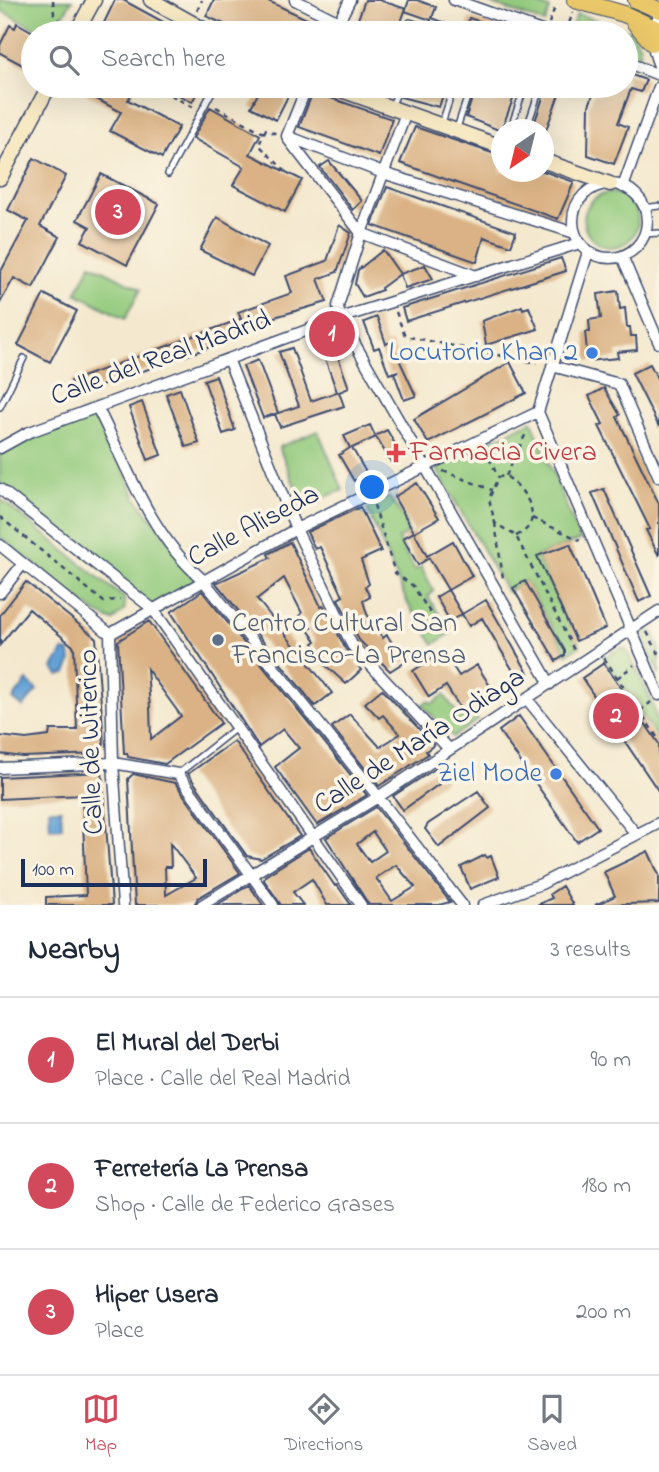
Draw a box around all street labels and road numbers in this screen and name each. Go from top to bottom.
street label: Calle del Real Madrid [45,300,277,418]
street label: Calle Aliseda [181,475,327,579]
street label: Calle de Witerico [68,649,116,835]
street label: Calle de María Odiaga [306,658,534,826]

